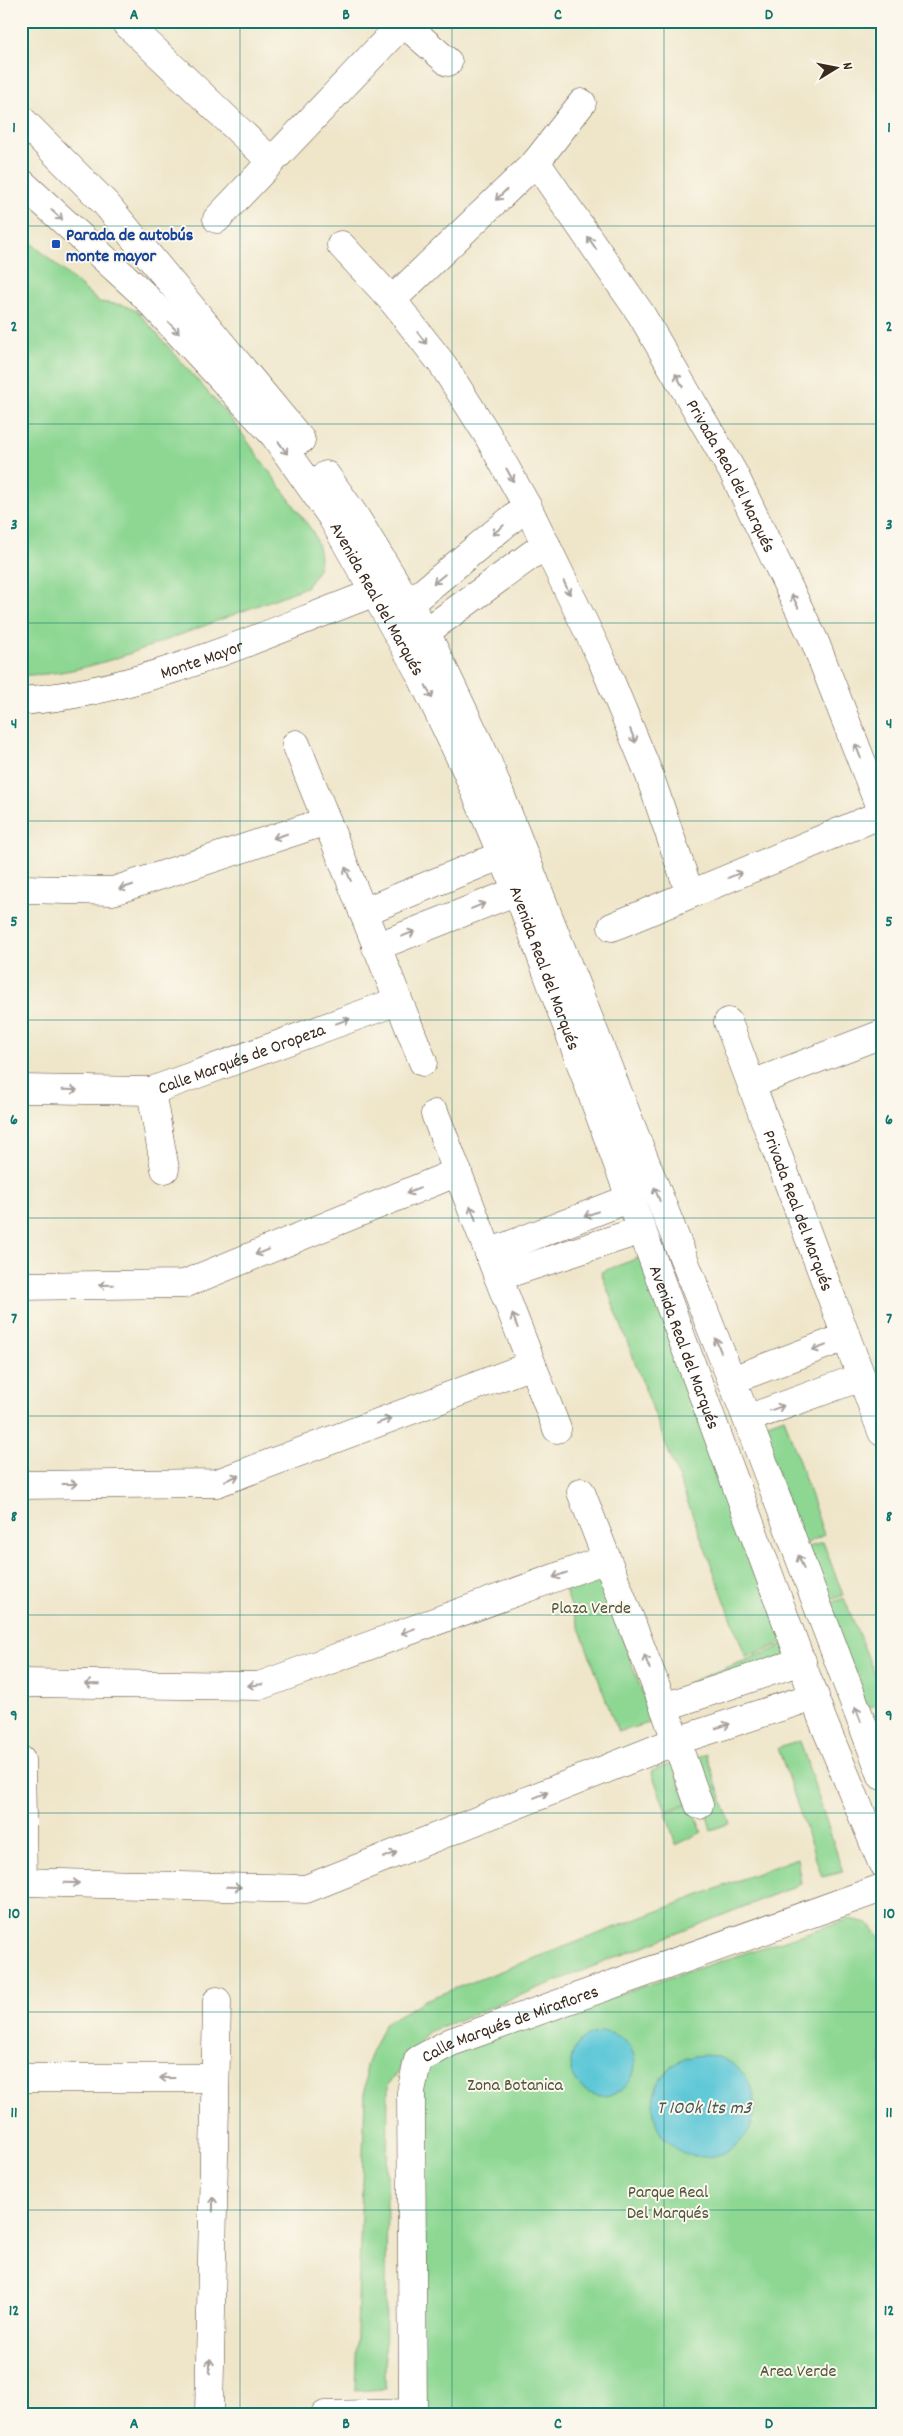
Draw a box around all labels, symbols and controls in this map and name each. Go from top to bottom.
text: A [130,4,139,27]
text: B [342,4,350,27]
text: C [554,4,562,27]
text: D [765,4,774,27]
north arrow [810,42,860,92]
text: N [836,61,857,71]
text: 1 [12,117,16,140]
text: 1 [887,117,891,140]
one-way arrow [495,189,507,201]
one-way arrow [51,209,64,221]
place label: Parada de autobús monte mayor [66,224,194,270]
one-way arrow [587,236,597,250]
marker: Parada de autobús monte mayor [50,238,62,250]
text: 2 [11,316,18,339]
text: 2 [886,316,893,339]
one-way arrow [168,321,180,334]
one-way arrow [417,331,427,345]
one-way arrow [674,373,683,388]
street label: Privada Real del Marqués [678,395,780,557]
one-way arrow [278,441,288,455]
one-way arrow [505,467,515,482]
text: 3 [10,514,18,537]
text: 3 [885,514,893,537]
street label: Avenida Real del Marqués [322,518,429,681]
one-way arrow [492,525,505,536]
one-way arrow [433,574,446,585]
one-way arrow [563,580,572,595]
one-way arrow [790,594,799,609]
street label: Monte Mayor [158,635,248,687]
one-way arrow [424,685,434,700]
text: 4 [11,713,17,736]
text: 4 [886,713,892,736]
one-way arrow [629,728,638,744]
one-way arrow [852,744,862,759]
one-way arrow [273,832,289,842]
one-way arrow [342,867,352,882]
one-way arrow [727,870,742,879]
one-way arrow [118,882,134,892]
street label: Avenida Real del Marqués [501,883,585,1054]
one-way arrow [470,901,485,910]
text: 5 [10,911,18,934]
text: 5 [885,911,893,934]
one-way arrow [400,929,415,938]
one-way arrow [334,1016,350,1025]
street label: Calle Marqués de Oropeza [155,1018,330,1102]
one-way arrow [62,1085,78,1095]
text: 6 [10,1109,18,1132]
text: 6 [885,1109,893,1132]
street label: Privada Real del Marqués [755,1127,838,1295]
one-way arrow [405,1187,421,1196]
one-way arrow [652,1187,661,1202]
one-way arrow [468,1206,478,1221]
one-way arrow [583,1210,599,1219]
one-way arrow [255,1248,270,1257]
street label: Avenida Real del Marqués [641,1262,724,1433]
one-way arrow [98,1280,114,1290]
text: 7 [11,1308,17,1331]
text: 7 [886,1308,892,1331]
one-way arrow [510,1314,519,1329]
one-way arrow [713,1338,722,1353]
one-way arrow [811,1344,827,1353]
one-way arrow [769,1403,785,1412]
one-way arrow [375,1416,391,1425]
one-way arrow [223,1473,239,1482]
one-way arrow [62,1479,78,1489]
text: 8 [11,1506,18,1529]
text: 8 [886,1506,893,1529]
one-way arrow [796,1555,805,1571]
one-way arrow [553,1571,569,1580]
park label: Plaza Verde [551,1597,631,1622]
one-way arrow [401,1627,416,1636]
one-way arrow [641,1655,651,1670]
one-way arrow [85,1679,101,1689]
one-way arrow [247,1680,263,1690]
text: 9 [10,1705,18,1728]
text: 9 [885,1705,893,1728]
one-way arrow [853,1707,862,1723]
one-way arrow [714,1721,730,1730]
one-way arrow [533,1790,548,1799]
one-way arrow [382,1850,397,1859]
one-way arrow [64,1878,80,1888]
one-way arrow [226,1882,242,1892]
text: 10 [8,1903,20,1926]
text: 10 [883,1903,895,1926]
street label: Calle Marqués de Miraflores [418,1980,602,2071]
one-way arrow [159,2073,175,2083]
park label: Zona Botanica [467,2074,563,2099]
water label: T 100k lts m3 [657,2096,753,2123]
text: 11 [10,2102,18,2125]
text: 11 [885,2102,893,2125]
park label: Parque Real Del Marqués [627,2181,709,2227]
one-way arrow [208,2196,218,2212]
text: 12 [9,2300,19,2323]
text: 12 [884,2300,894,2323]
one-way arrow [205,2358,215,2374]
park label: Area Verde [760,2360,836,2385]
text: A [130,2413,139,2436]
text: B [342,2413,350,2436]
text: C [554,2413,562,2436]
text: D [765,2413,774,2436]

